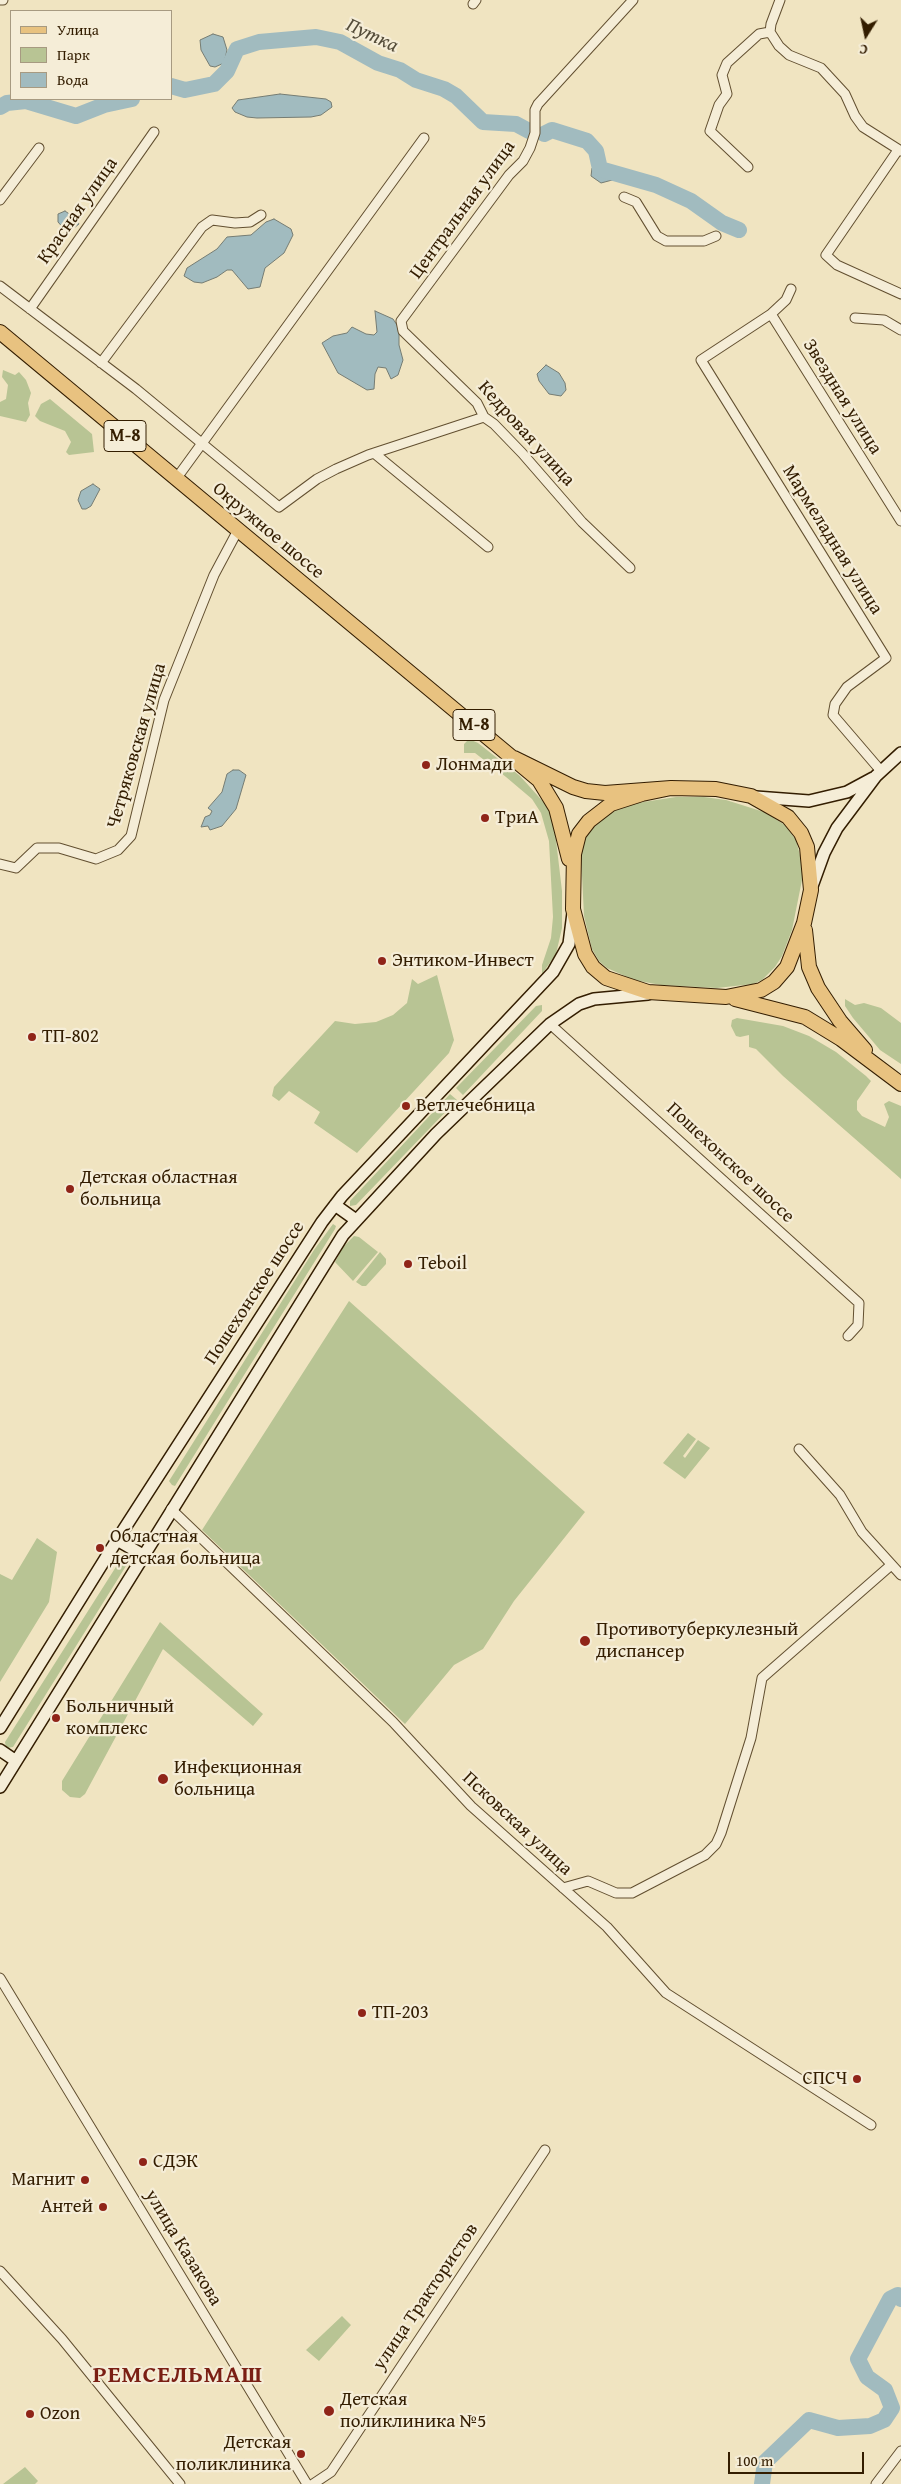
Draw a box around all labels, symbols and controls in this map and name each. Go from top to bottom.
legend [10,10,172,100]
north arrow [841,10,891,60]
water label: Путка [342,14,402,58]
text: Улица [57,19,99,40]
text: С [858,39,869,60]
text: Парк [57,44,90,65]
text: Вода [57,69,88,90]
street label: Центральная улица [405,136,521,284]
street label: Красная улица [33,153,123,269]
street label: Звездная улица [797,335,887,459]
street label: Кедровая улица [473,376,579,492]
road number: М-8 [104,421,146,452]
street label: Мармеладная улица [777,461,887,619]
street label: Окружное шоссе [207,478,329,584]
street label: Четряковская улица [102,661,172,831]
road number: М-8 [453,710,495,740]
place label: Лонмади [436,754,513,776]
marker: Лонмади [420,759,432,771]
place label: ТриА [495,807,539,829]
marker: ТриА [479,812,491,824]
place label: Энтиком-Инвест [392,950,534,972]
marker: Энтиком-Инвест [376,955,388,967]
place label: ТП-802 [42,1026,99,1048]
marker: ТП-802 [26,1031,38,1043]
place label: Ветлечебница [416,1095,535,1117]
street label: Пошехонское шоссе [661,1098,799,1228]
marker: Ветлечебница [400,1100,412,1112]
place label: Детская областная больница [80,1167,238,1211]
marker: Детская областная больница [64,1183,76,1195]
street label: Пошехонское шоссе [200,1217,310,1369]
place label: Teboil [418,1253,467,1275]
marker: Teboil [402,1258,414,1270]
place label: Областная детская больница [110,1526,261,1570]
marker: Областная детская больница [94,1542,106,1554]
place label: Противотуберкулезный диспансер [596,1619,798,1663]
marker: Противотуберкулезный диспансер [578,1634,592,1648]
place label: Больничный комплекс [66,1696,174,1740]
marker: Больничный комплекс [50,1712,62,1724]
place label: Инфекционная больница [174,1757,302,1801]
street label: Псковская улица [457,1767,577,1881]
marker: Инфекционная больница [156,1772,170,1786]
place label: ТП-203 [372,2002,429,2024]
marker: ТП-203 [356,2007,368,2019]
place label: СПСЧ [802,2068,847,2090]
marker: СПСЧ [851,2073,863,2085]
place label: СДЭК [153,2151,198,2173]
marker: СДЭК [137,2156,149,2168]
place label: Магнит [12,2169,75,2191]
marker: Магнит [79,2174,91,2186]
street label: улица Казакова [139,2186,227,2310]
place label: Антей [41,2196,93,2218]
marker: Антей [97,2201,109,2213]
street label: улица Трактористов [368,2219,484,2375]
district label: РЕМСЕЛЬМАШ [92,2362,264,2390]
place label: Детская поликлиника №5 [340,2389,486,2433]
place label: Ozon [40,2403,80,2425]
marker: Детская поликлиника №5 [322,2404,336,2418]
marker: Ozon [24,2408,36,2420]
place label: Детская поликлиника [176,2432,291,2476]
scale bar [731,2442,867,2474]
marker: Детская поликлиника [295,2448,307,2460]
text: 100 m [736,2450,773,2471]

